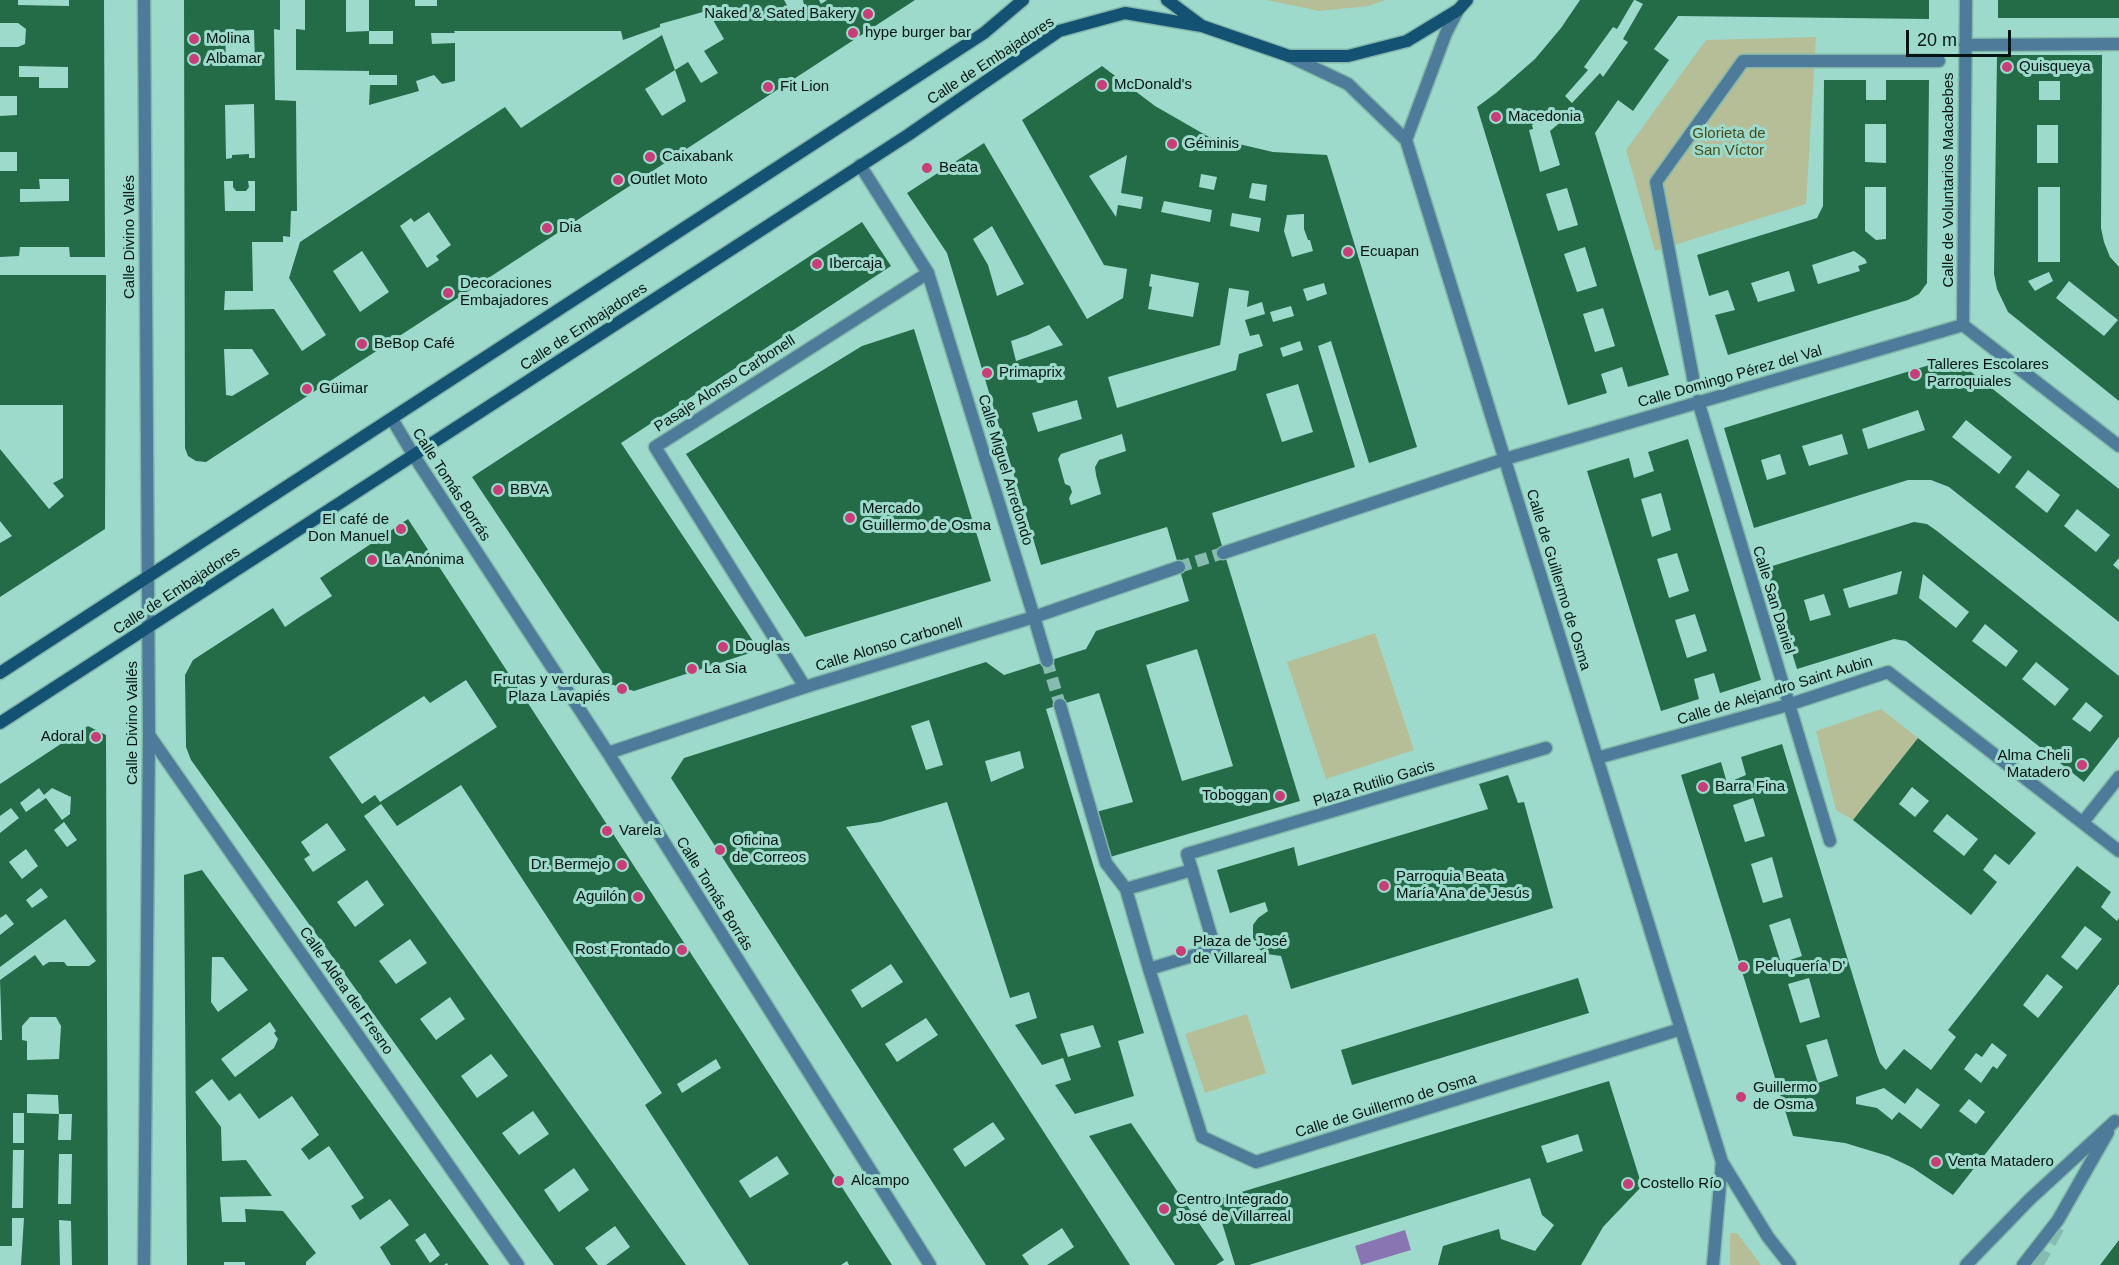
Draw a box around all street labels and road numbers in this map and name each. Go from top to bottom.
street label: Calle de Embajadores [924,13,1058,109]
street label: Calle de Voluntarios Macabebes [1940,72,1958,288]
street label: Calle Divino Vallés [121,175,139,299]
street label: Calle de Embajadores [517,279,651,375]
street label: Pasaje Alonso Carbonell [651,332,799,436]
street label: Calle Domingo Pérez del Val [1636,342,1824,412]
street label: Calle Miguel Arredondo [973,392,1037,548]
street label: Calle Tomás Borrás [408,425,494,545]
street label: Calle de Guillermo de Osma [1522,487,1594,673]
street label: Calle de Embajadores [110,543,244,639]
street label: Calle San Daniel [1748,544,1798,656]
street label: Calle Alonso Carbonell [813,614,965,676]
street label: Calle de Alejandro Saint Aubin [1675,653,1875,729]
street label: Calle Divino Vallés [124,661,142,785]
street label: Plaza Rutilio Gacis [1311,757,1437,811]
street label: Calle Tomás Borrás [672,834,756,954]
street label: Calle Aldea del Fresno [295,924,397,1058]
street label: Calle de Guillermo de Osma [1293,1070,1479,1142]

